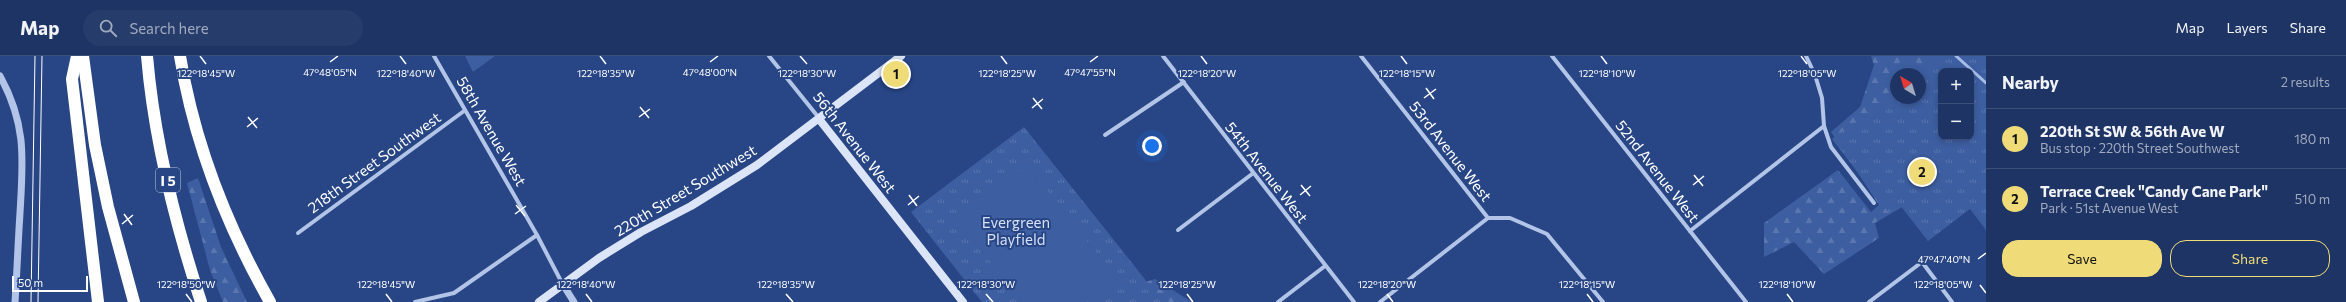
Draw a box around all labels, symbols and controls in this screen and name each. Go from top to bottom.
search box [83,10,363,46]
text: Map [20,16,59,39]
icon: search [97,17,119,39]
text: Search here [129,19,209,37]
text: Map [2176,19,2204,36]
text: Layers [2226,19,2268,36]
text: Share [2290,19,2326,36]
pin: 1 [883,59,909,89]
text: 47°48'05"N [303,66,357,78]
text: 47°48'00"N [683,66,737,78]
text: 47°47'55"N [1064,66,1116,78]
text: 122°18'45"W [177,67,235,79]
text: 122°18'40"W [377,67,435,79]
text: 122°18'35"W [577,67,635,79]
text: 122°18'30"W [778,67,836,79]
text: 122°18'25"W [978,67,1036,79]
text: 122°18'20"W [1178,67,1236,79]
text: 122°18'15"W [1379,67,1435,79]
text: 122°18'10"W [1578,67,1636,79]
text: 122°18'05"W [1778,67,1836,79]
north arrow [1890,68,1926,104]
map controls [1938,68,1974,140]
button: + [1938,68,1974,104]
text: Nearby [2002,72,2059,93]
street label: 58th Avenue West [453,73,531,189]
text: 2 results [2281,74,2330,90]
street label: 56th Avenue West [810,88,900,196]
street label: 53rd Avenue West [1406,97,1496,205]
button: − [1938,104,1974,140]
street label: 218th Street Southwest [304,108,444,216]
street label: 52nd Avenue West [1612,116,1704,226]
street label: 54th Avenue West [1222,118,1312,226]
text: 220th St SW & 56th Ave W [2040,122,2225,140]
text: 1 [2012,131,2018,147]
text: 180 m [2294,131,2330,147]
your location [1142,136,1162,156]
street label: 220th Street Southwest [611,140,759,240]
text: Bus stop · 220th Street Southwest [2040,140,2240,156]
pin: 2 [1909,157,1935,187]
road number: I 5 [156,168,180,192]
text: Terrace Creek "Candy Cane Park" [2040,182,2268,200]
text: 2 [2011,191,2019,207]
text: 510 m [2295,191,2330,207]
text: Park · 51st Avenue West [2040,200,2178,216]
park label: Evergreen Playfield [982,213,1050,248]
button: Save [2002,240,2162,277]
button: Share [2170,240,2330,277]
text: 47°47'40"N [1918,253,1970,265]
scale bar [12,274,88,293]
text: 50 m [18,276,43,289]
text: 122°18'50"W [157,278,215,290]
text: 122°18'45"W [357,278,415,290]
text: 122°18'40"W [557,278,615,290]
text: 122°18'35"W [757,278,815,290]
text: 122°18'30"W [957,278,1015,290]
text: 122°18'25"W [1158,278,1216,290]
text: 122°18'20"W [1358,278,1416,290]
text: 122°18'15"W [1559,278,1615,290]
text: 122°18'10"W [1758,278,1816,290]
text: 122°18'05"W [1914,278,1972,290]

